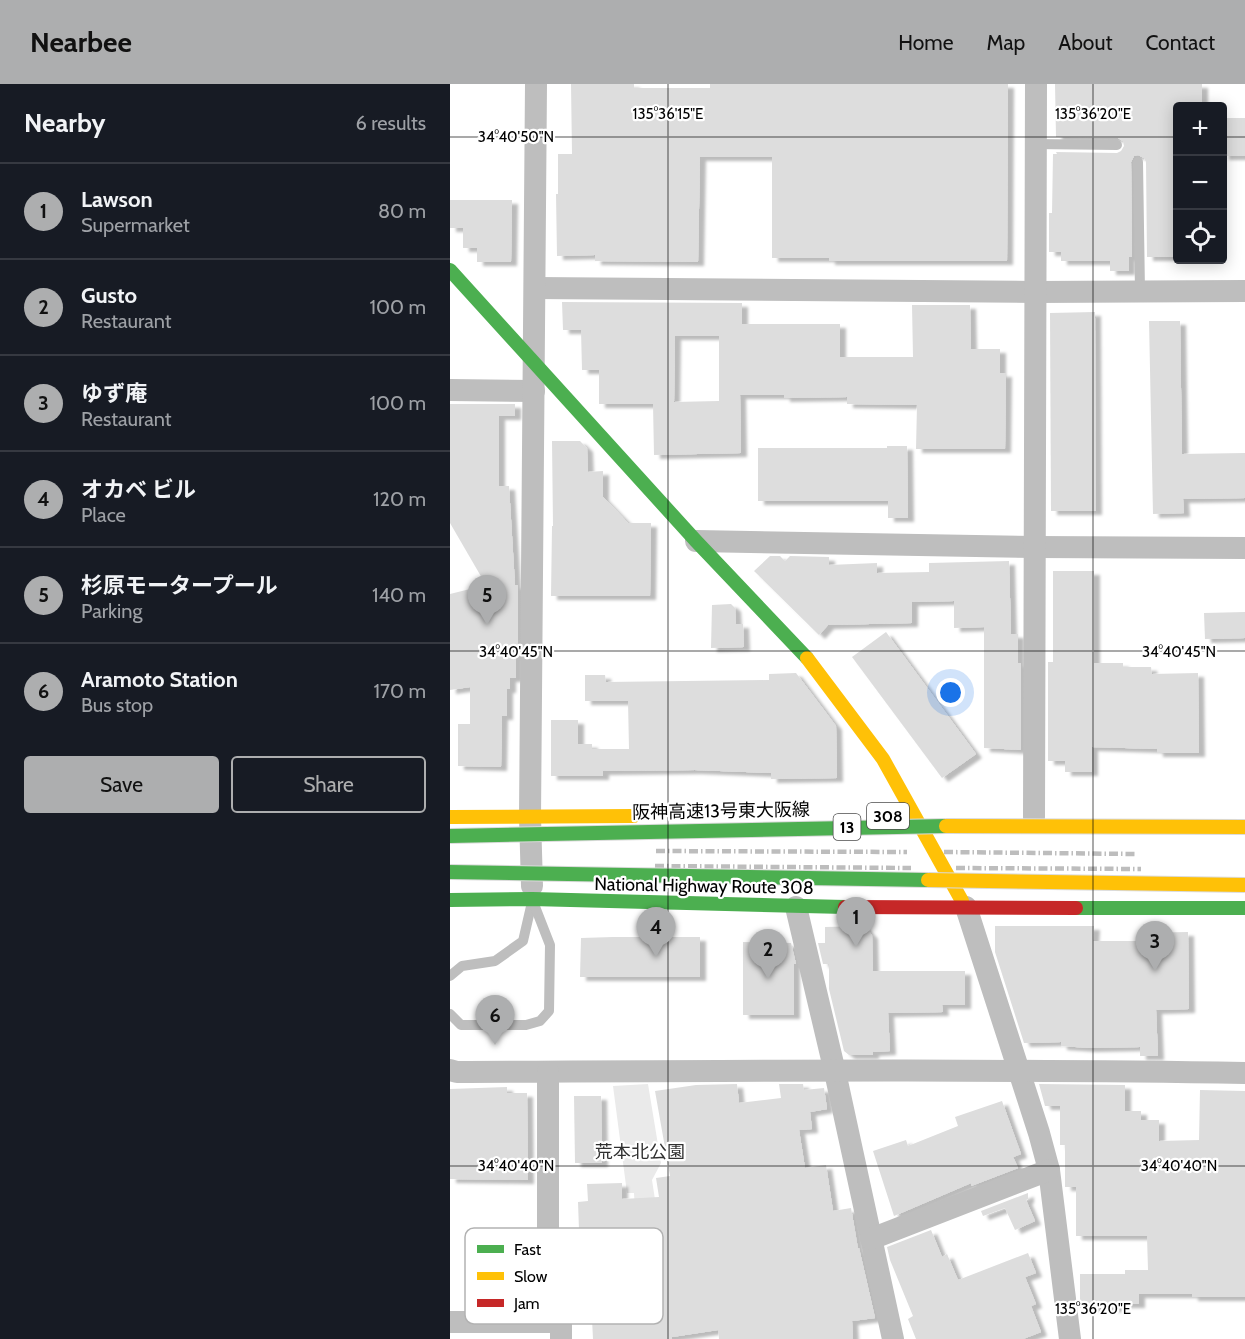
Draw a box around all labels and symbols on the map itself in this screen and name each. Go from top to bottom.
text: 135°36'15"E [633,105,703,123]
text: 135°36'20"E [1055,105,1131,123]
text: 34°40'50"N [478,128,554,146]
pin: 5 [468,576,507,625]
text: 34°40'45"N [479,643,553,661]
text: 34°40'45"N [1142,643,1216,661]
your location [936,678,965,707]
street label: 阪神高速13号東大阪線 [632,798,810,824]
road number: 308 [867,803,909,829]
road number: 13 [834,814,860,840]
street label: National Highway Route 308 [594,873,814,899]
pin: 1 [836,898,876,947]
pin: 4 [636,908,676,957]
pin: 3 [1136,922,1174,971]
pin: 2 [748,930,788,979]
pin: 6 [476,996,514,1045]
park label: 荒本北公園 [595,1141,685,1163]
text: 34°40'40"N [478,1157,554,1175]
text: 34°40'40"N [1141,1157,1217,1175]
legend [465,1228,663,1324]
text: Fast [514,1240,542,1259]
text: Slow [514,1267,548,1286]
text: Jam [513,1294,540,1313]
text: 135°36'20"E [1055,1300,1131,1318]

